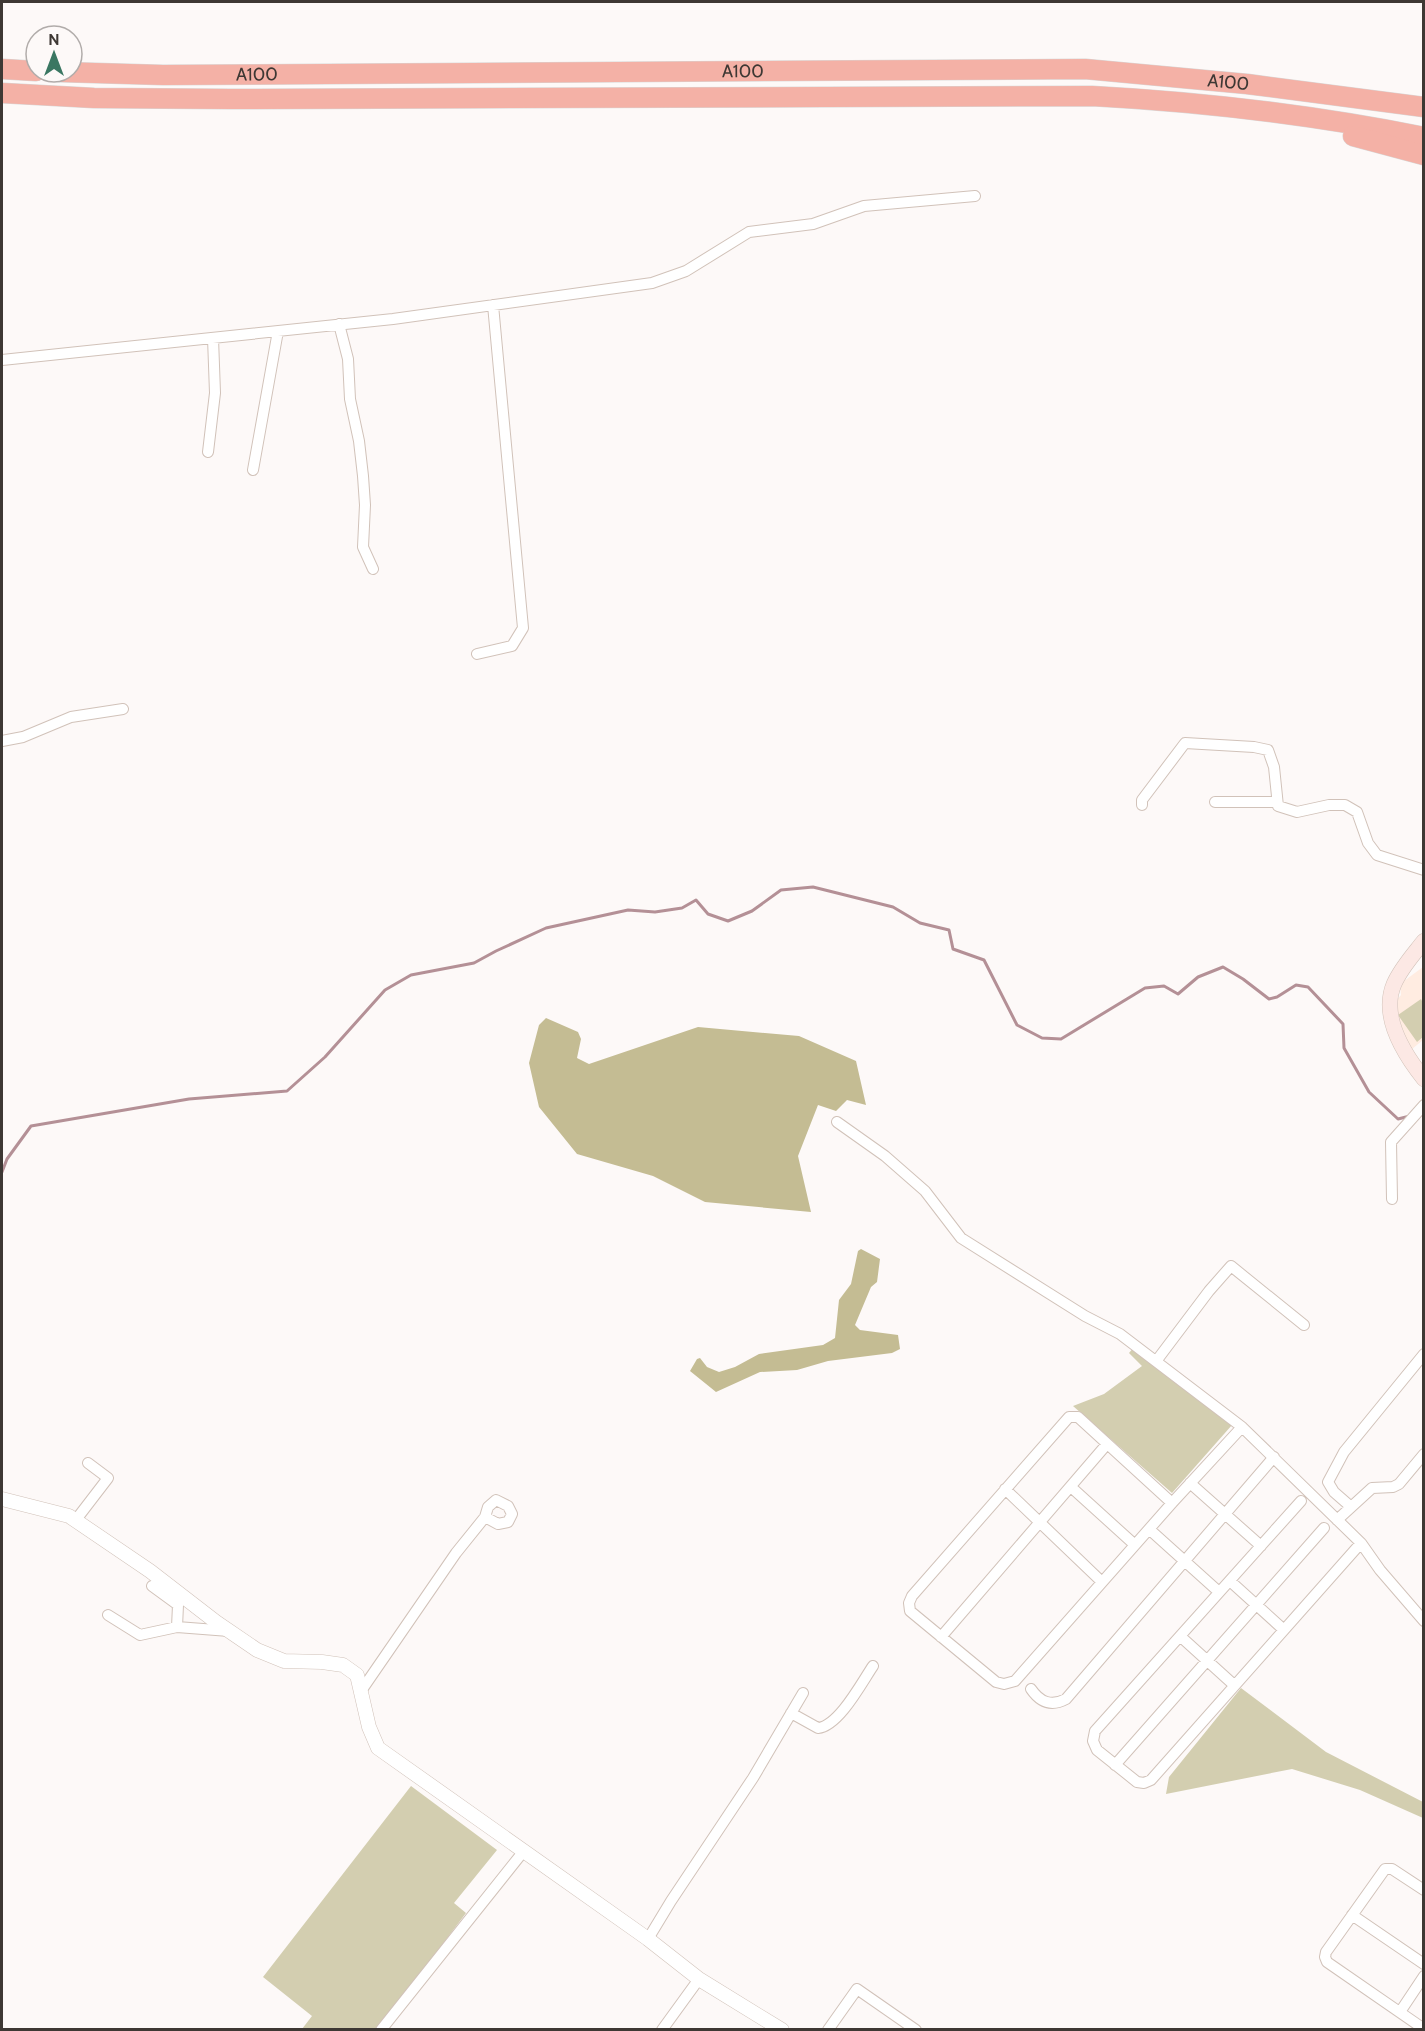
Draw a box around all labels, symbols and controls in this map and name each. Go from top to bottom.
north arrow [24,24,84,84]
text: N [48,30,60,49]
street label: A100 [722,60,764,82]
street label: A100 [236,63,278,86]
street label: A100 [1206,69,1250,95]

